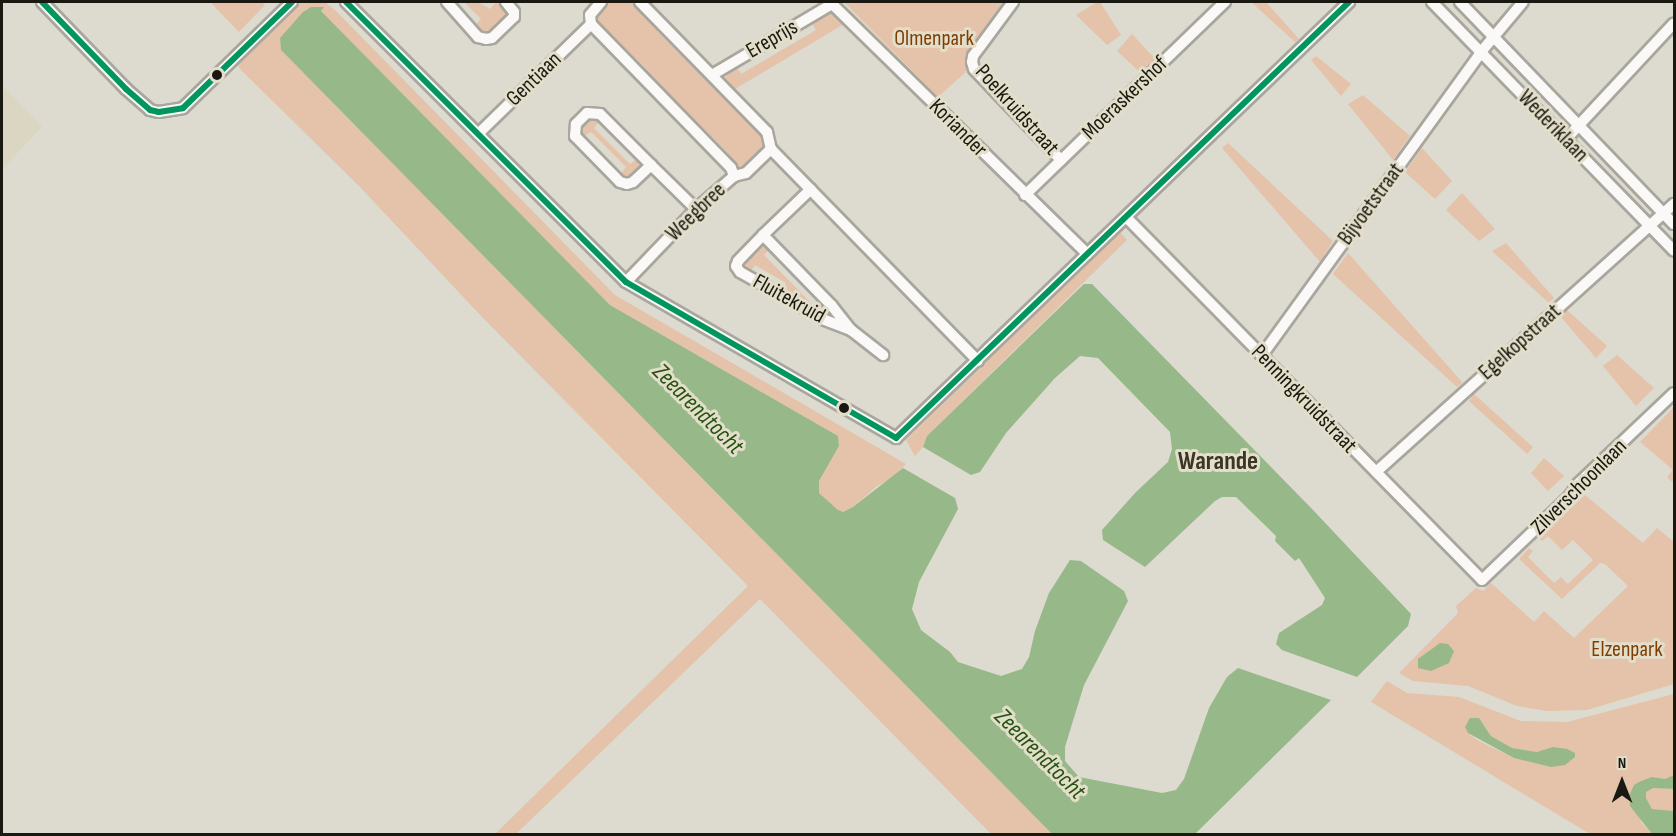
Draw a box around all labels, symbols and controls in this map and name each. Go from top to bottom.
street label: Ereprijs [741,14,803,64]
park label: Olmenpark [894,26,974,52]
street label: Gentiaan [501,46,567,112]
street label: Moeraskershof [1077,51,1173,145]
street label: Poelkruidstraat [969,59,1065,161]
unlabelled marker [211,69,223,81]
street label: Wederiklaan [1512,84,1594,168]
street label: Koriander [923,93,993,163]
street label: Bijvoetstraat [1332,158,1410,250]
street label: Weegbree [661,177,731,247]
street label: Fluitekruid [748,268,830,330]
street label: Egelkopstraat [1474,298,1566,386]
street label: Penningkruidstraat [1246,339,1362,459]
water label: Zeearendtocht [647,358,749,460]
unlabelled marker [838,402,850,414]
street label: Zilverschoonlaan [1526,434,1632,540]
district label: Warande [1178,446,1258,478]
park label: Elzenpark [1591,637,1663,663]
water label: Zeearendtocht [989,703,1091,805]
north arrow [1592,752,1652,812]
text: N [1618,754,1626,773]

